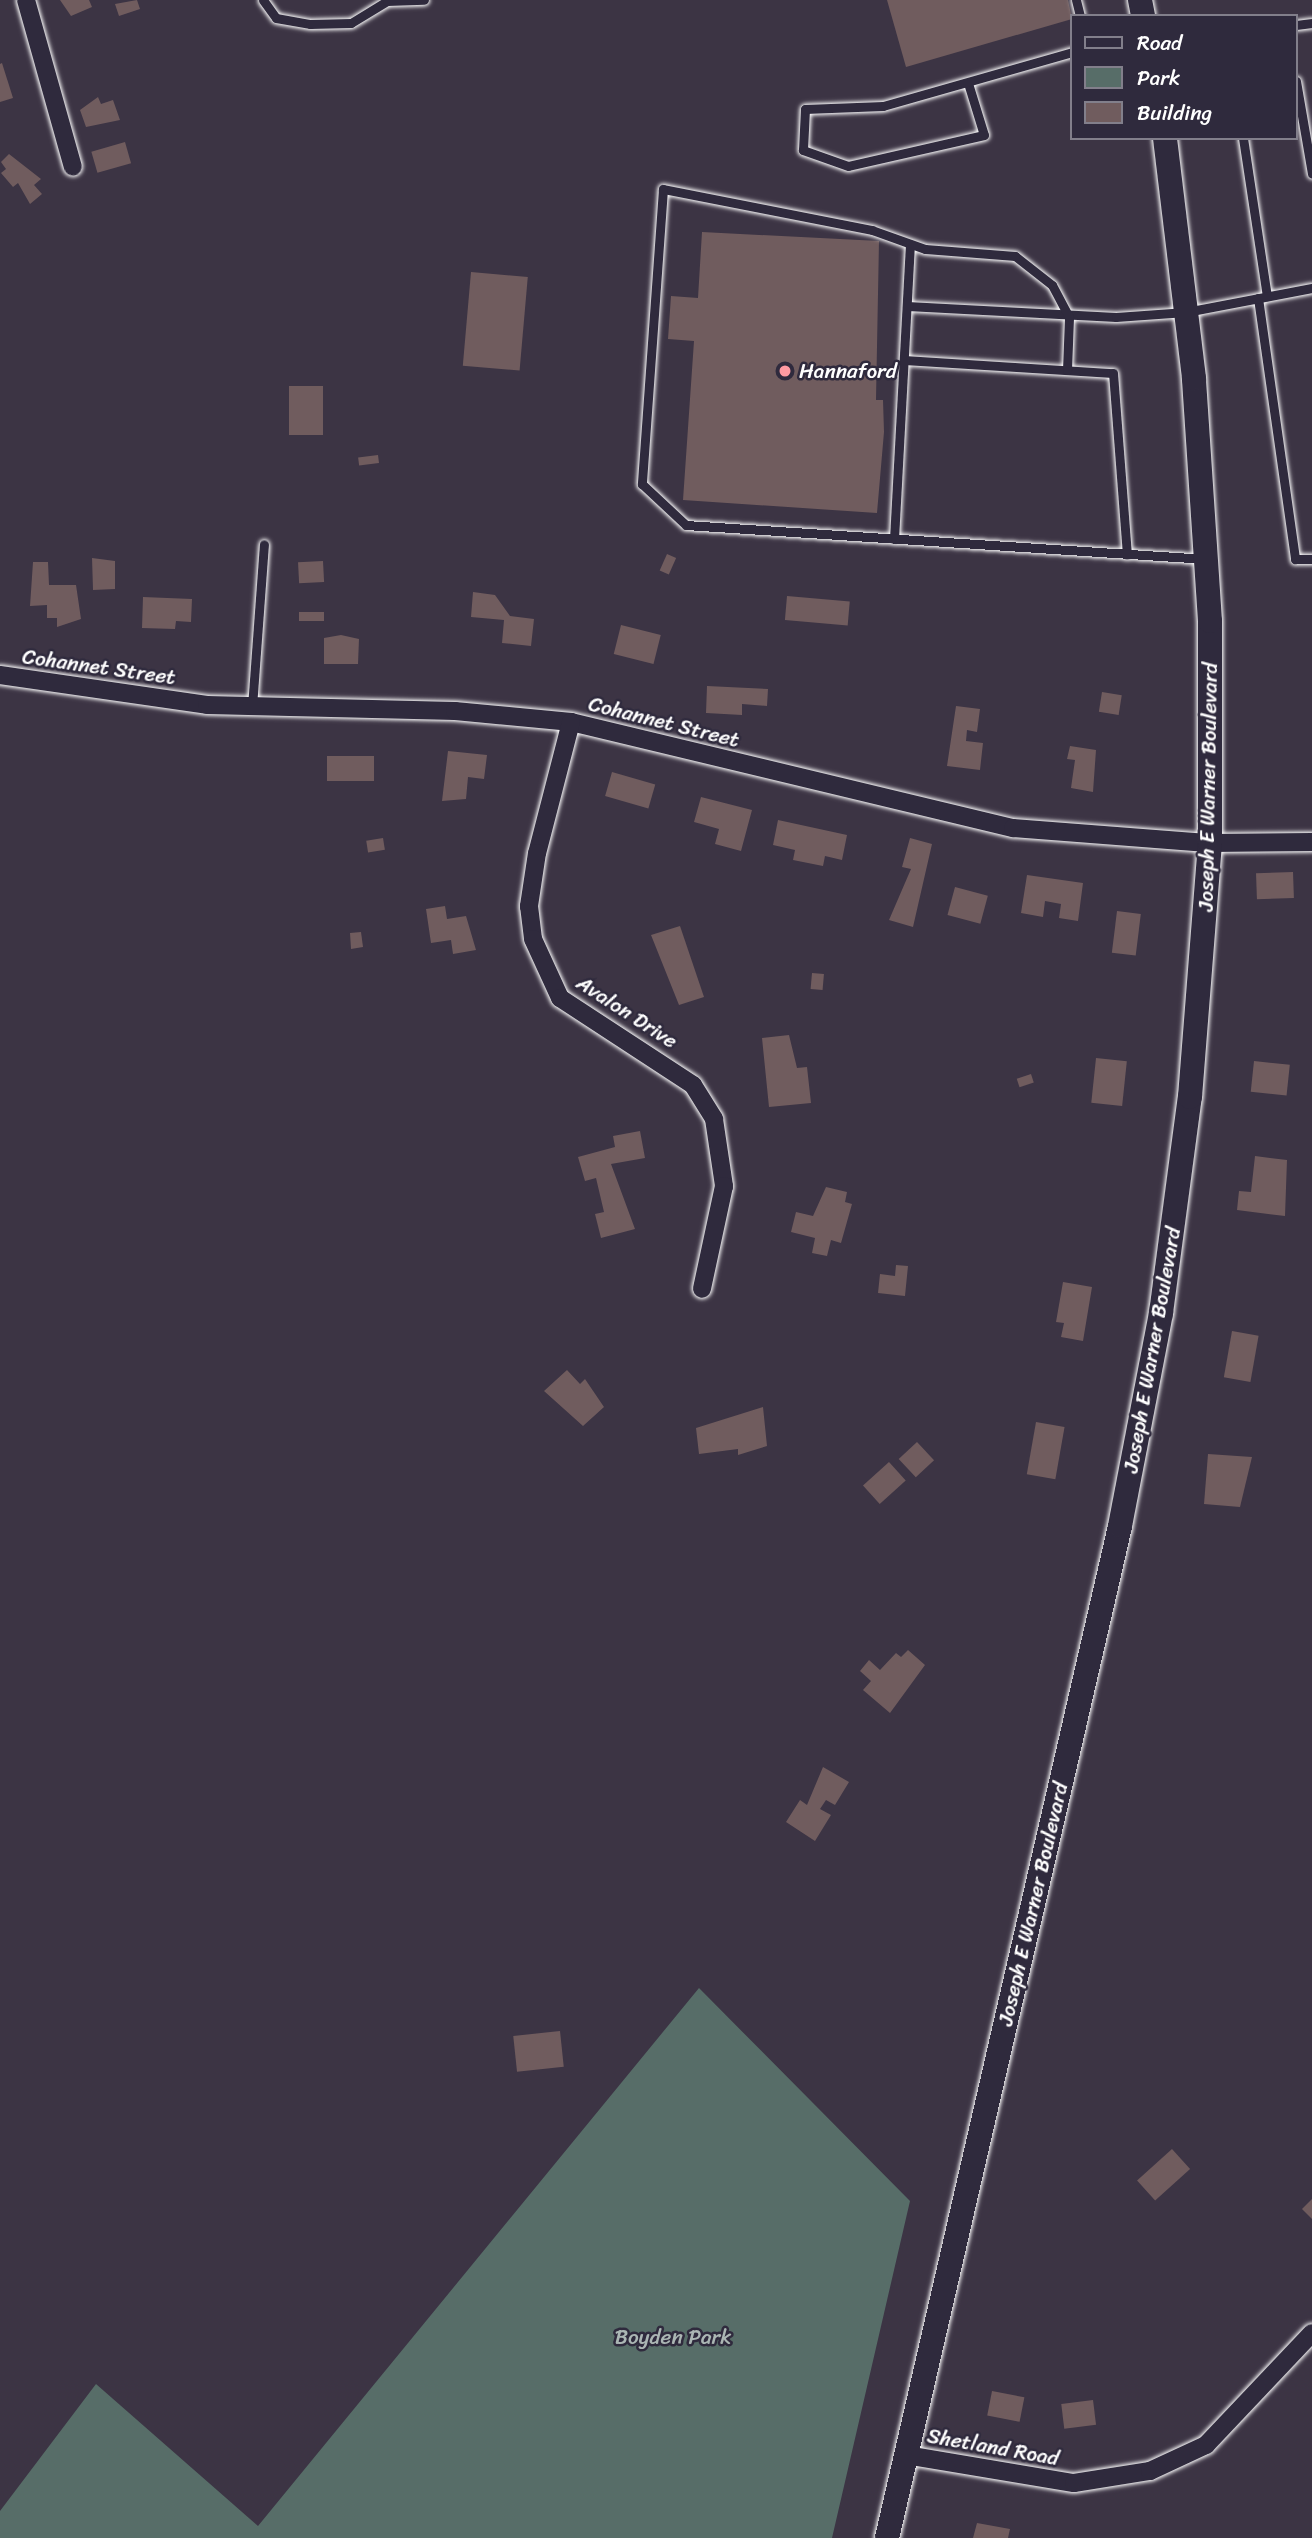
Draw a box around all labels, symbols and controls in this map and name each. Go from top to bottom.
legend [1070,14,1298,140]
text: Road [1137,24,1182,62]
text: Park [1137,59,1180,97]
text: Building [1137,94,1212,132]
place label: Hannaford [799,358,897,384]
marker: Hannaford [777,363,793,379]
street label: Cohannet Street [21,644,177,690]
street label: Joseph E Warner Boulevard [1193,663,1223,911]
street label: Cohannet Street [586,691,742,753]
street label: Avalon Drive [572,970,682,1054]
street label: Joseph E Warner Boulevard [1118,1225,1186,1475]
street label: Joseph E Warner Boulevard [993,1780,1073,2028]
park label: Boyden Park [615,2324,731,2350]
street label: Shetland Road [925,2423,1061,2471]

